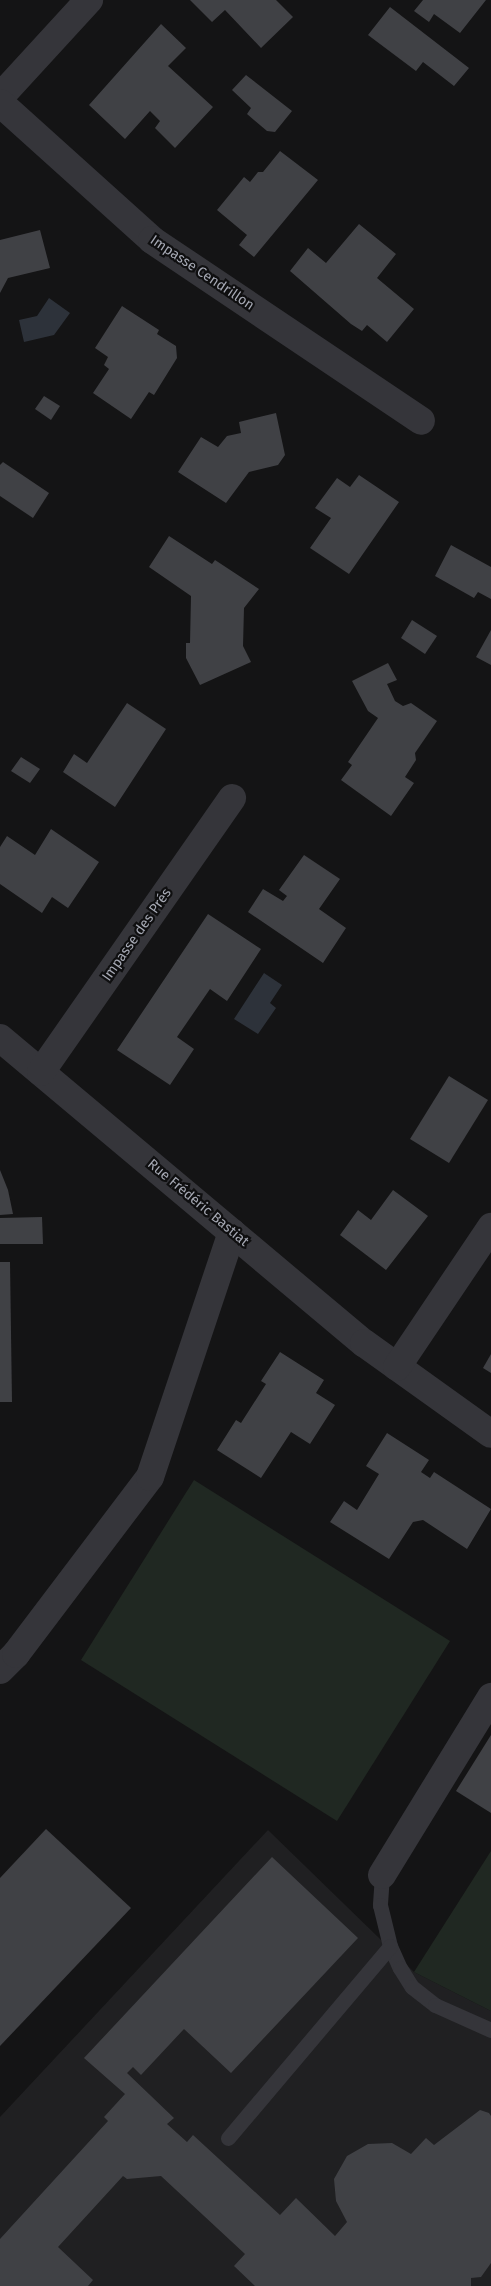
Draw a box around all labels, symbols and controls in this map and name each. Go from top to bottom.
street label: Impasse Cendrillon [147,232,257,314]
street label: Impasse des Prés [99,885,175,985]
street label: Rue Frédéric Bastiat [144,1156,252,1250]

